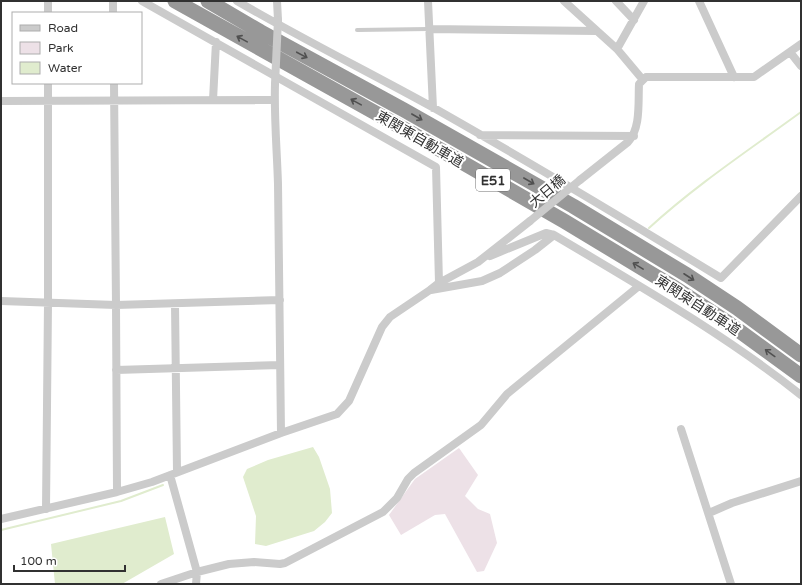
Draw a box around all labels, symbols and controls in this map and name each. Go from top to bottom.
legend [12,12,142,84]
text: Road [48,21,78,35]
one-way arrow [236,35,248,43]
text: Park [48,41,74,55]
one-way arrow [296,51,308,59]
text: Water [48,61,83,75]
one-way arrow [350,98,362,106]
street label: 東関東自動車道 [373,108,466,171]
one-way arrow [410,114,422,121]
road number: E51 [476,169,510,191]
street label: 大日橋 [526,171,569,211]
one-way arrow [523,178,535,186]
one-way arrow [632,261,644,269]
street label: 東関東自動車道 [652,272,743,339]
one-way arrow [683,273,695,281]
one-way arrow [764,349,775,357]
scale bar [14,547,125,573]
text: 100 m [20,554,57,568]

